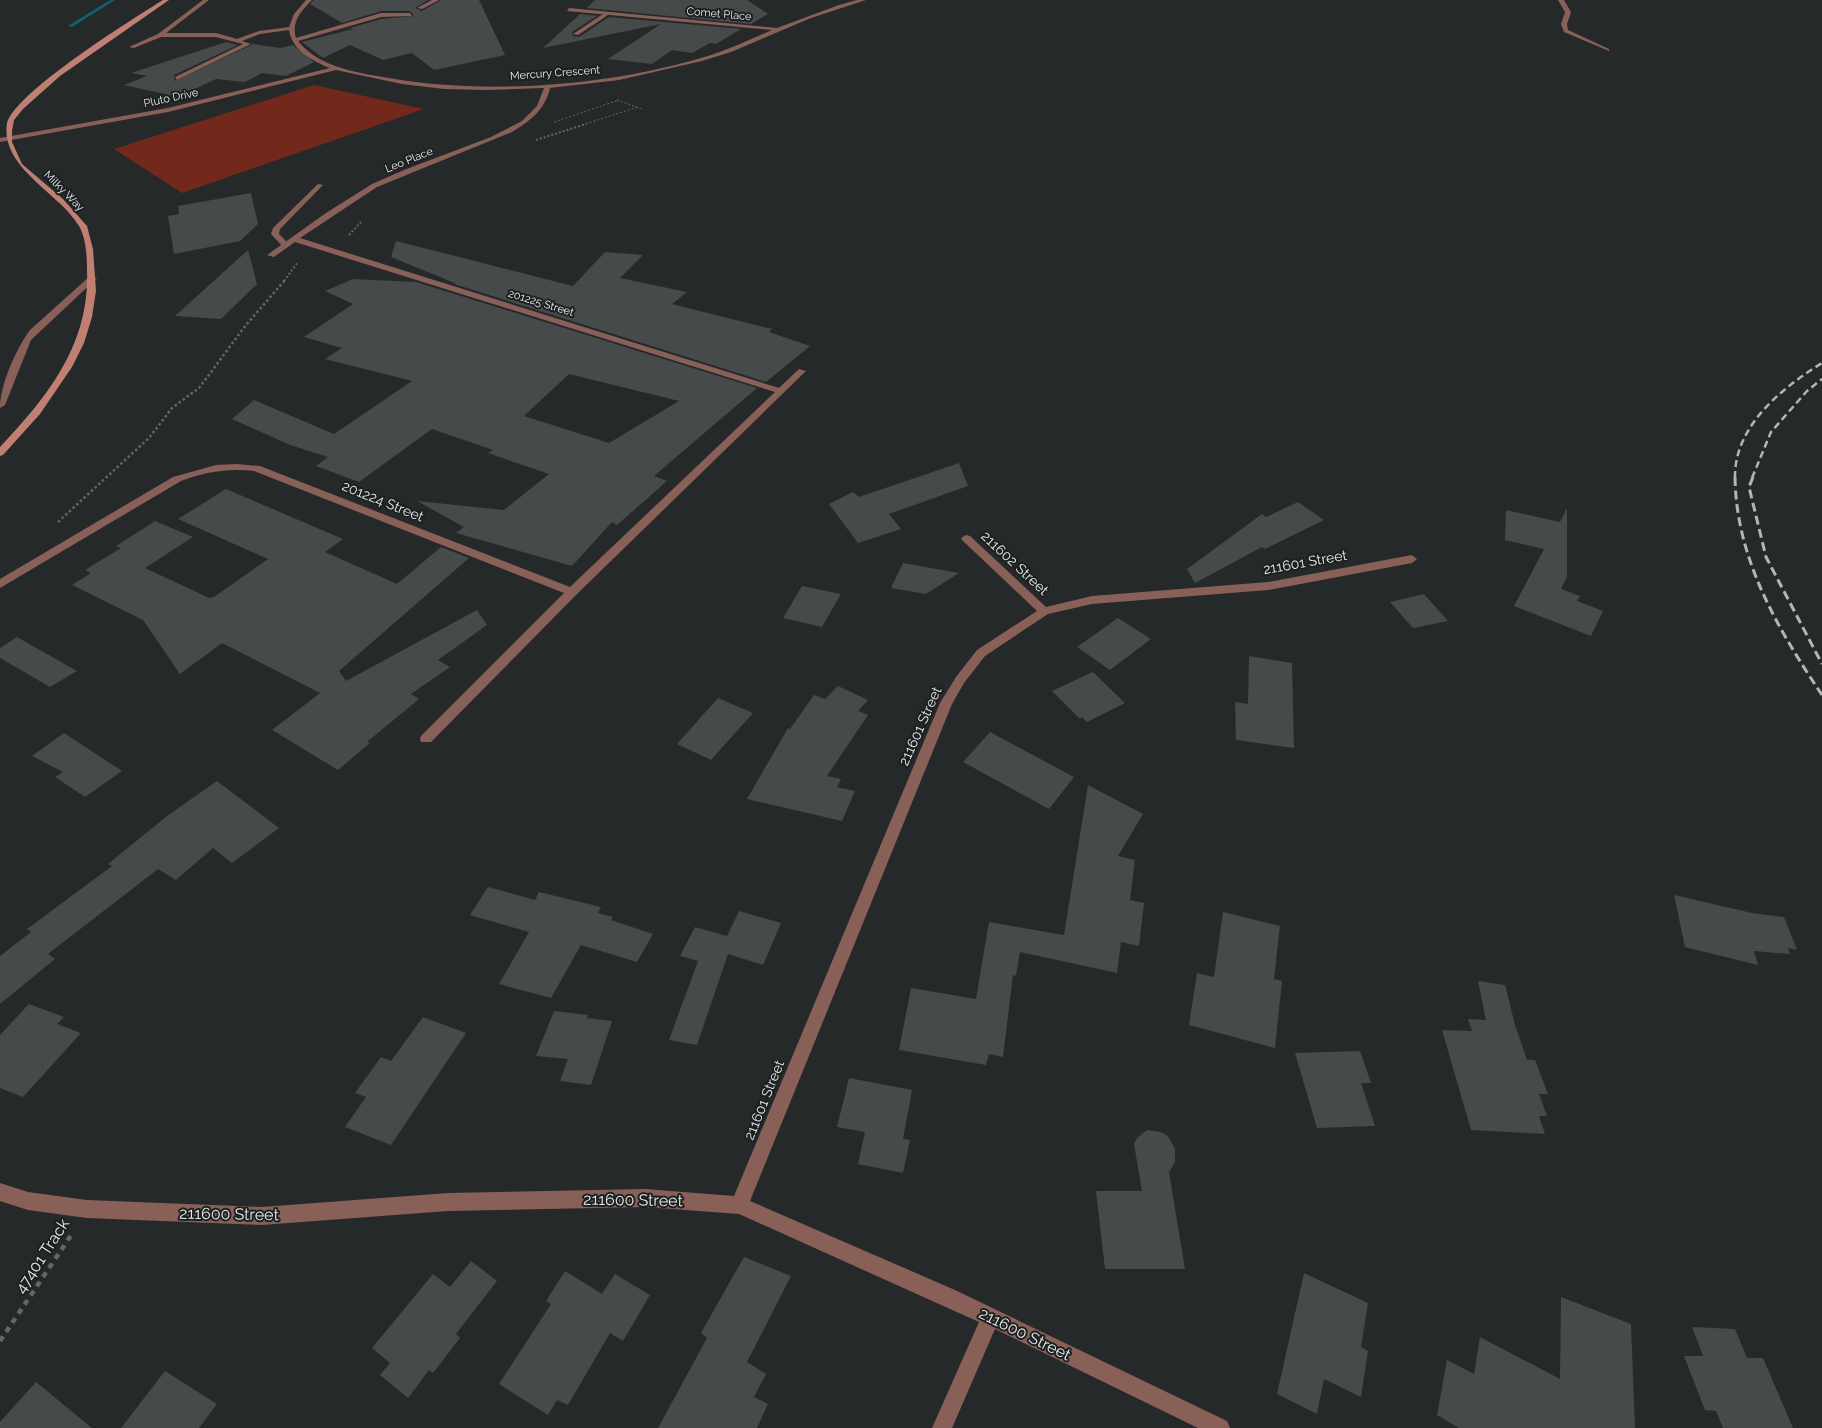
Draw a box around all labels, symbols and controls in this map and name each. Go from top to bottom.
street label: Comet Place [686,5,753,23]
street label: Mercury Crescent [510,63,601,83]
street label: Pluto Drive [142,86,200,110]
street label: Leo Place [383,144,435,175]
street label: Milky Way [41,168,87,214]
street label: 201225 Street [507,287,576,319]
street label: 201224 Street [340,477,426,525]
street label: 211602 Street [978,528,1052,598]
street label: 211601 Street [1262,547,1348,577]
street label: 211601 Street [895,684,945,768]
street label: 211601 Street [741,1057,787,1142]
street label: 211600 Street [583,1190,684,1210]
street label: 211600 Street [179,1204,280,1224]
street label: 47401 Track [11,1215,73,1297]
street label: 211600 Street [976,1304,1075,1365]

